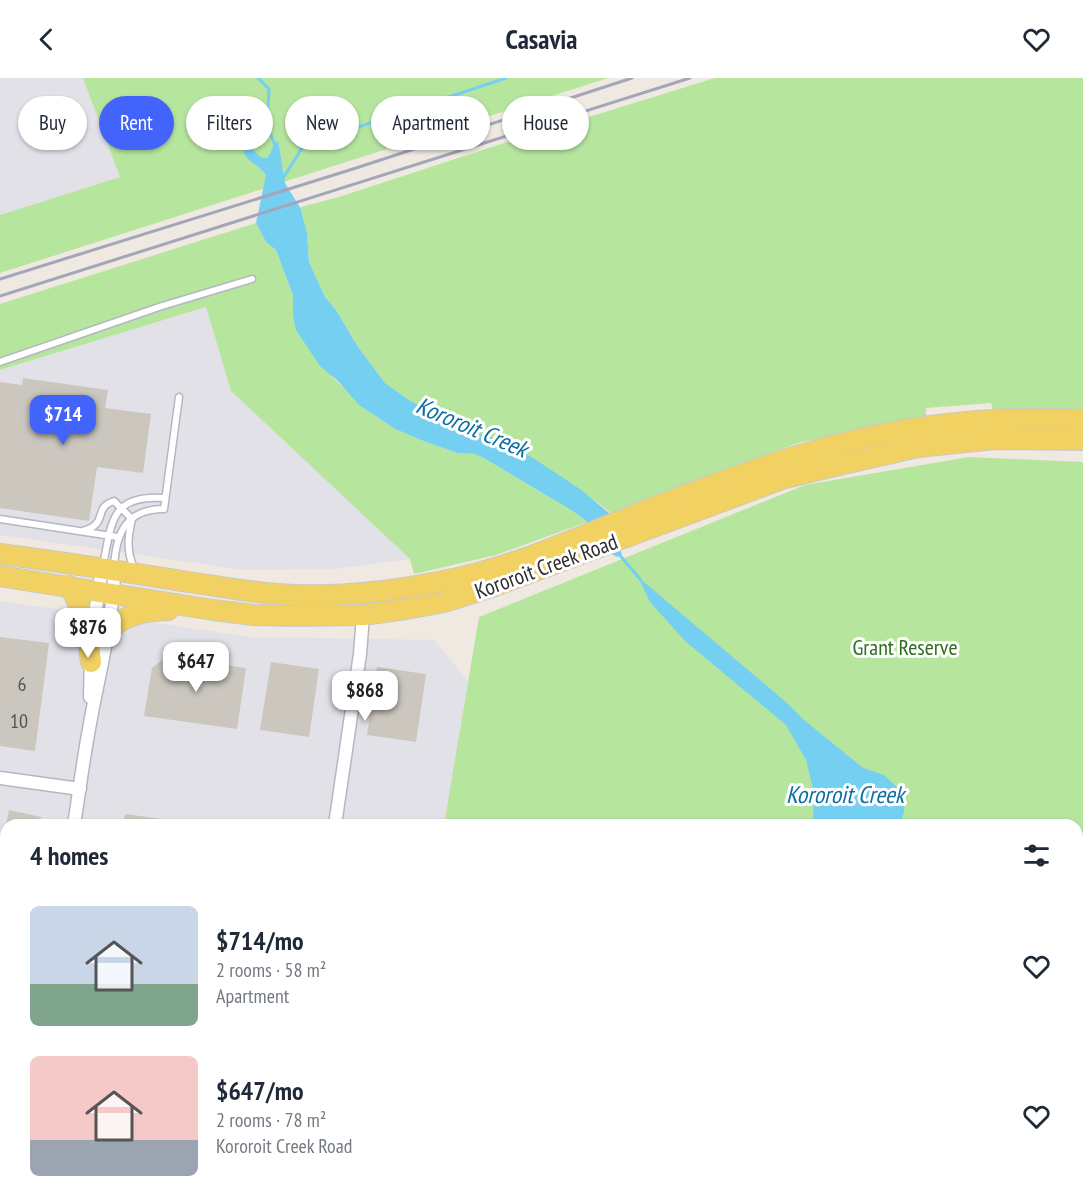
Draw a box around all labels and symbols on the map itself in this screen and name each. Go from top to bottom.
water label: Kororoit Creek [412,390,535,465]
pin: $714 [27,395,99,446]
street label: Kororoit Creek Road [471,527,621,605]
pin: $876 [52,608,124,659]
park label: Grant Reserve [853,633,957,661]
pin: $647 [160,642,232,693]
house number: 6 [18,671,27,697]
pin: $868 [329,671,401,722]
house number: 10 [10,708,28,734]
water label: Kororoit Creek [786,779,907,810]

